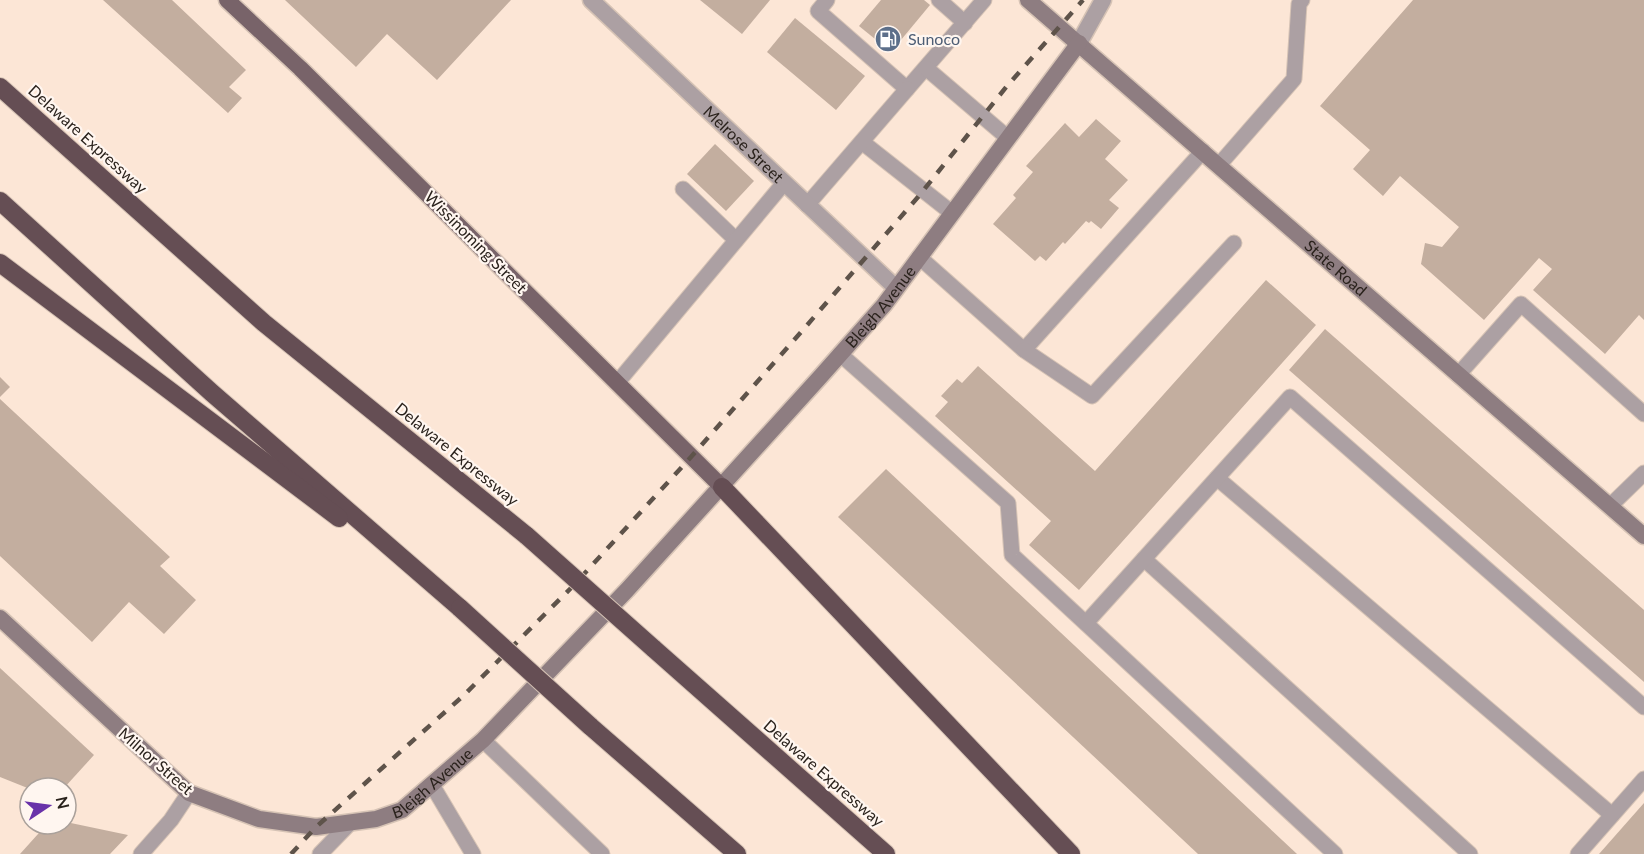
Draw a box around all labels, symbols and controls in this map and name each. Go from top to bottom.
fuel station icon: Sunoco [873,24,903,54]
place label: Sunoco [908,29,960,48]
street label: Delaware Expressway [25,80,152,197]
street label: Melrose Street [700,102,788,186]
street label: Wissinoming Street [421,187,532,297]
street label: State Road [1301,235,1371,299]
street label: Bleigh Avenue [841,262,919,351]
street label: Delaware Expressway [392,398,523,510]
street label: Delaware Expressway [760,715,889,831]
street label: Milnor Street [115,723,197,798]
street label: Bleigh Avenue [389,743,476,822]
north arrow [18,776,78,836]
text: N [52,794,74,811]

